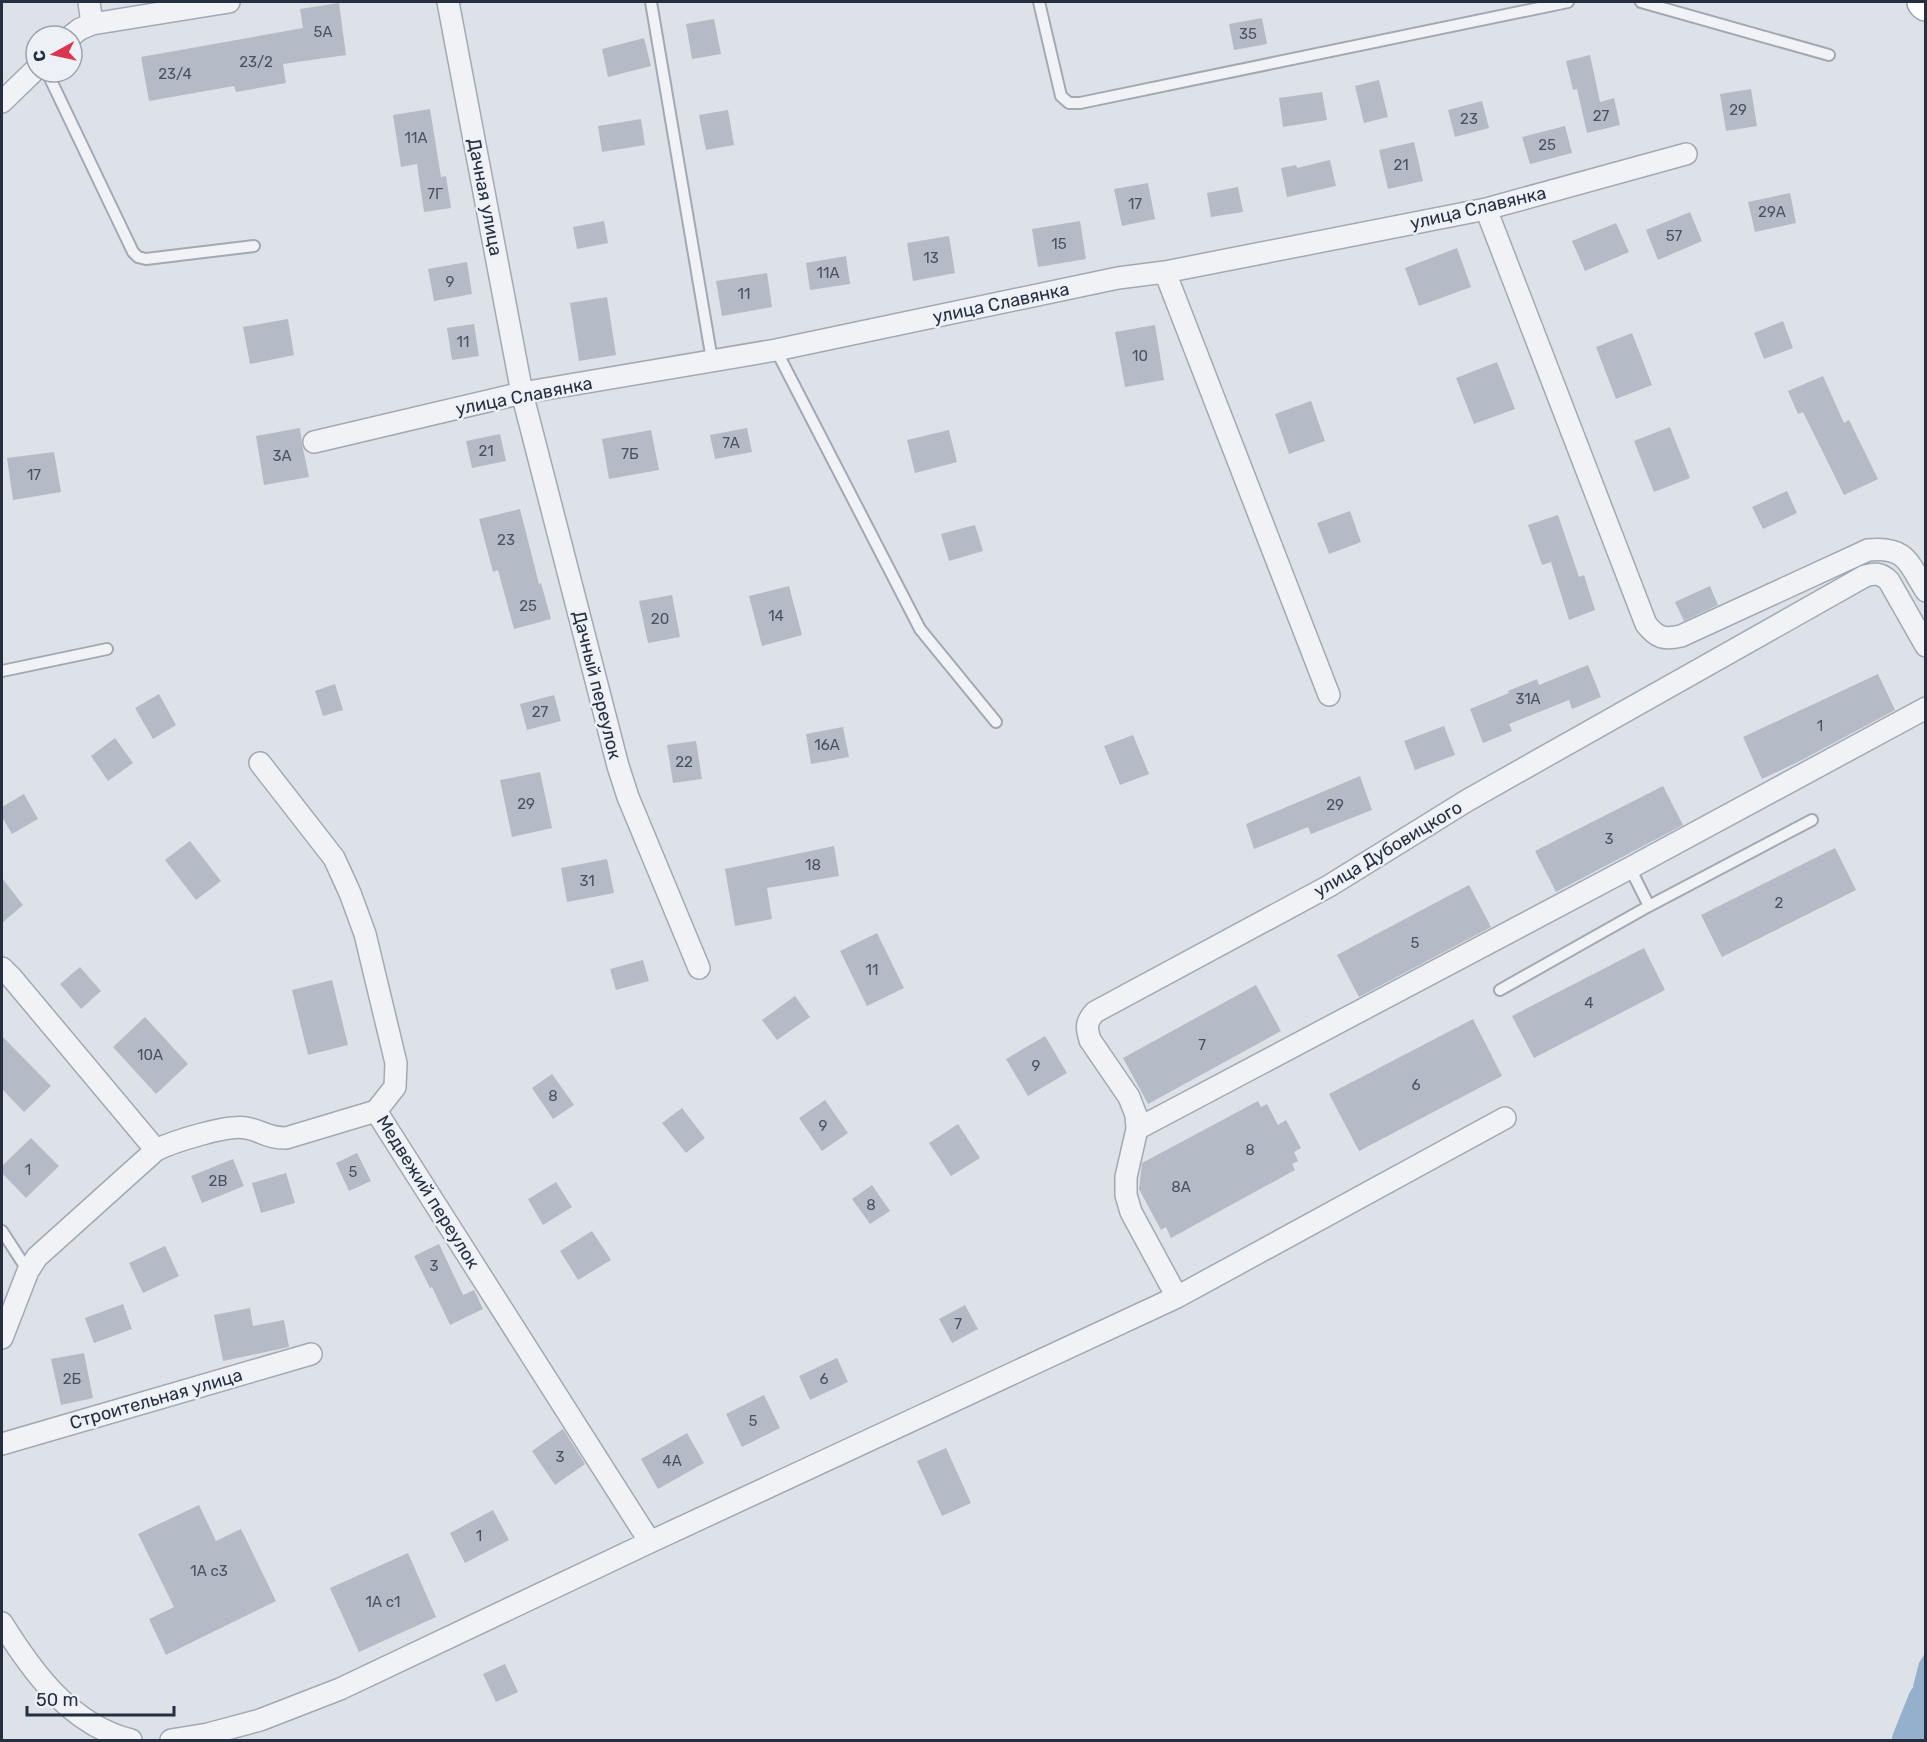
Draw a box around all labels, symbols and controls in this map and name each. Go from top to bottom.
house number: 5А [314,23,332,41]
north arrow [24,24,84,84]
house number: 35 [1239,25,1257,43]
text: С [29,49,50,63]
house number: 23/2 [239,53,273,71]
house number: 23/4 [158,65,192,83]
house number: 29 [1729,101,1747,119]
house number: 27 [1593,107,1610,125]
house number: 23 [1460,110,1478,128]
house number: 11А [405,129,427,147]
street label: Дачная улица [463,136,507,258]
house number: 25 [1538,136,1556,154]
house number: 21 [1393,156,1409,174]
street label: улица Славянка [1408,182,1548,234]
house number: 7Г [427,185,443,203]
house number: 17 [1128,195,1142,213]
house number: 29А [1758,203,1786,221]
house number: 57 [1666,227,1683,245]
house number: 15 [1051,235,1067,253]
house number: 13 [923,249,939,267]
house number: 11А [817,264,839,282]
house number: 9 [446,273,455,291]
street label: улица Славянка [931,278,1071,328]
house number: 11 [738,285,750,303]
house number: 11 [457,333,469,351]
house number: 10 [1132,347,1148,365]
street label: улица Славянка [454,372,594,420]
house number: 7А [722,434,740,452]
house number: 21 [478,442,494,460]
house number: 7Б [621,445,639,463]
house number: 3А [272,447,292,465]
house number: 17 [27,466,41,484]
house number: 23 [497,531,515,549]
house number: 25 [519,597,537,615]
house number: 14 [768,607,784,625]
street label: Дачный переулок [568,608,626,762]
house number: 20 [651,610,669,628]
house number: 31А [1515,690,1541,708]
house number: 27 [532,703,549,721]
house number: 1 [1817,717,1823,735]
house number: 16А [814,736,840,754]
house number: 22 [675,753,693,771]
house number: 29 [517,795,535,813]
street label: улица Дубовицкого [1310,796,1466,902]
house number: 29 [1326,796,1344,814]
house number: 3 [1604,830,1614,848]
house number: 18 [805,856,821,874]
house number: 31 [579,872,595,890]
house number: 2 [1775,894,1784,912]
house number: 5 [1411,934,1420,952]
house number: 11 [866,961,878,979]
house number: 4 [1584,994,1594,1012]
house number: 7 [1198,1036,1206,1054]
house number: 10А [137,1046,163,1064]
house number: 9 [1032,1057,1041,1075]
house number: 6 [1411,1076,1421,1094]
house number: 8 [548,1087,558,1105]
street label: Медвежий переулок [372,1111,484,1273]
house number: 9 [819,1117,828,1135]
house number: 8 [1245,1141,1255,1159]
house number: 1 [25,1161,31,1179]
house number: 5 [349,1163,358,1181]
house number: 2В [209,1172,227,1190]
house number: 8А [1171,1178,1191,1196]
house number: 8 [866,1196,876,1214]
house number: 3 [429,1257,439,1275]
house number: 7 [954,1315,962,1333]
street label: Строительная улица [67,1364,245,1434]
house number: 2Б [63,1370,82,1388]
house number: 6 [819,1370,829,1388]
house number: 5 [749,1412,758,1430]
house number: 3 [555,1448,565,1466]
house number: 4А [662,1452,682,1470]
house number: 1 [476,1527,482,1545]
house number: 1А с3 [190,1562,228,1580]
house number: 1А с1 [366,1593,400,1611]
scale bar [27,1679,174,1717]
text: 50 m [36,1689,79,1711]

